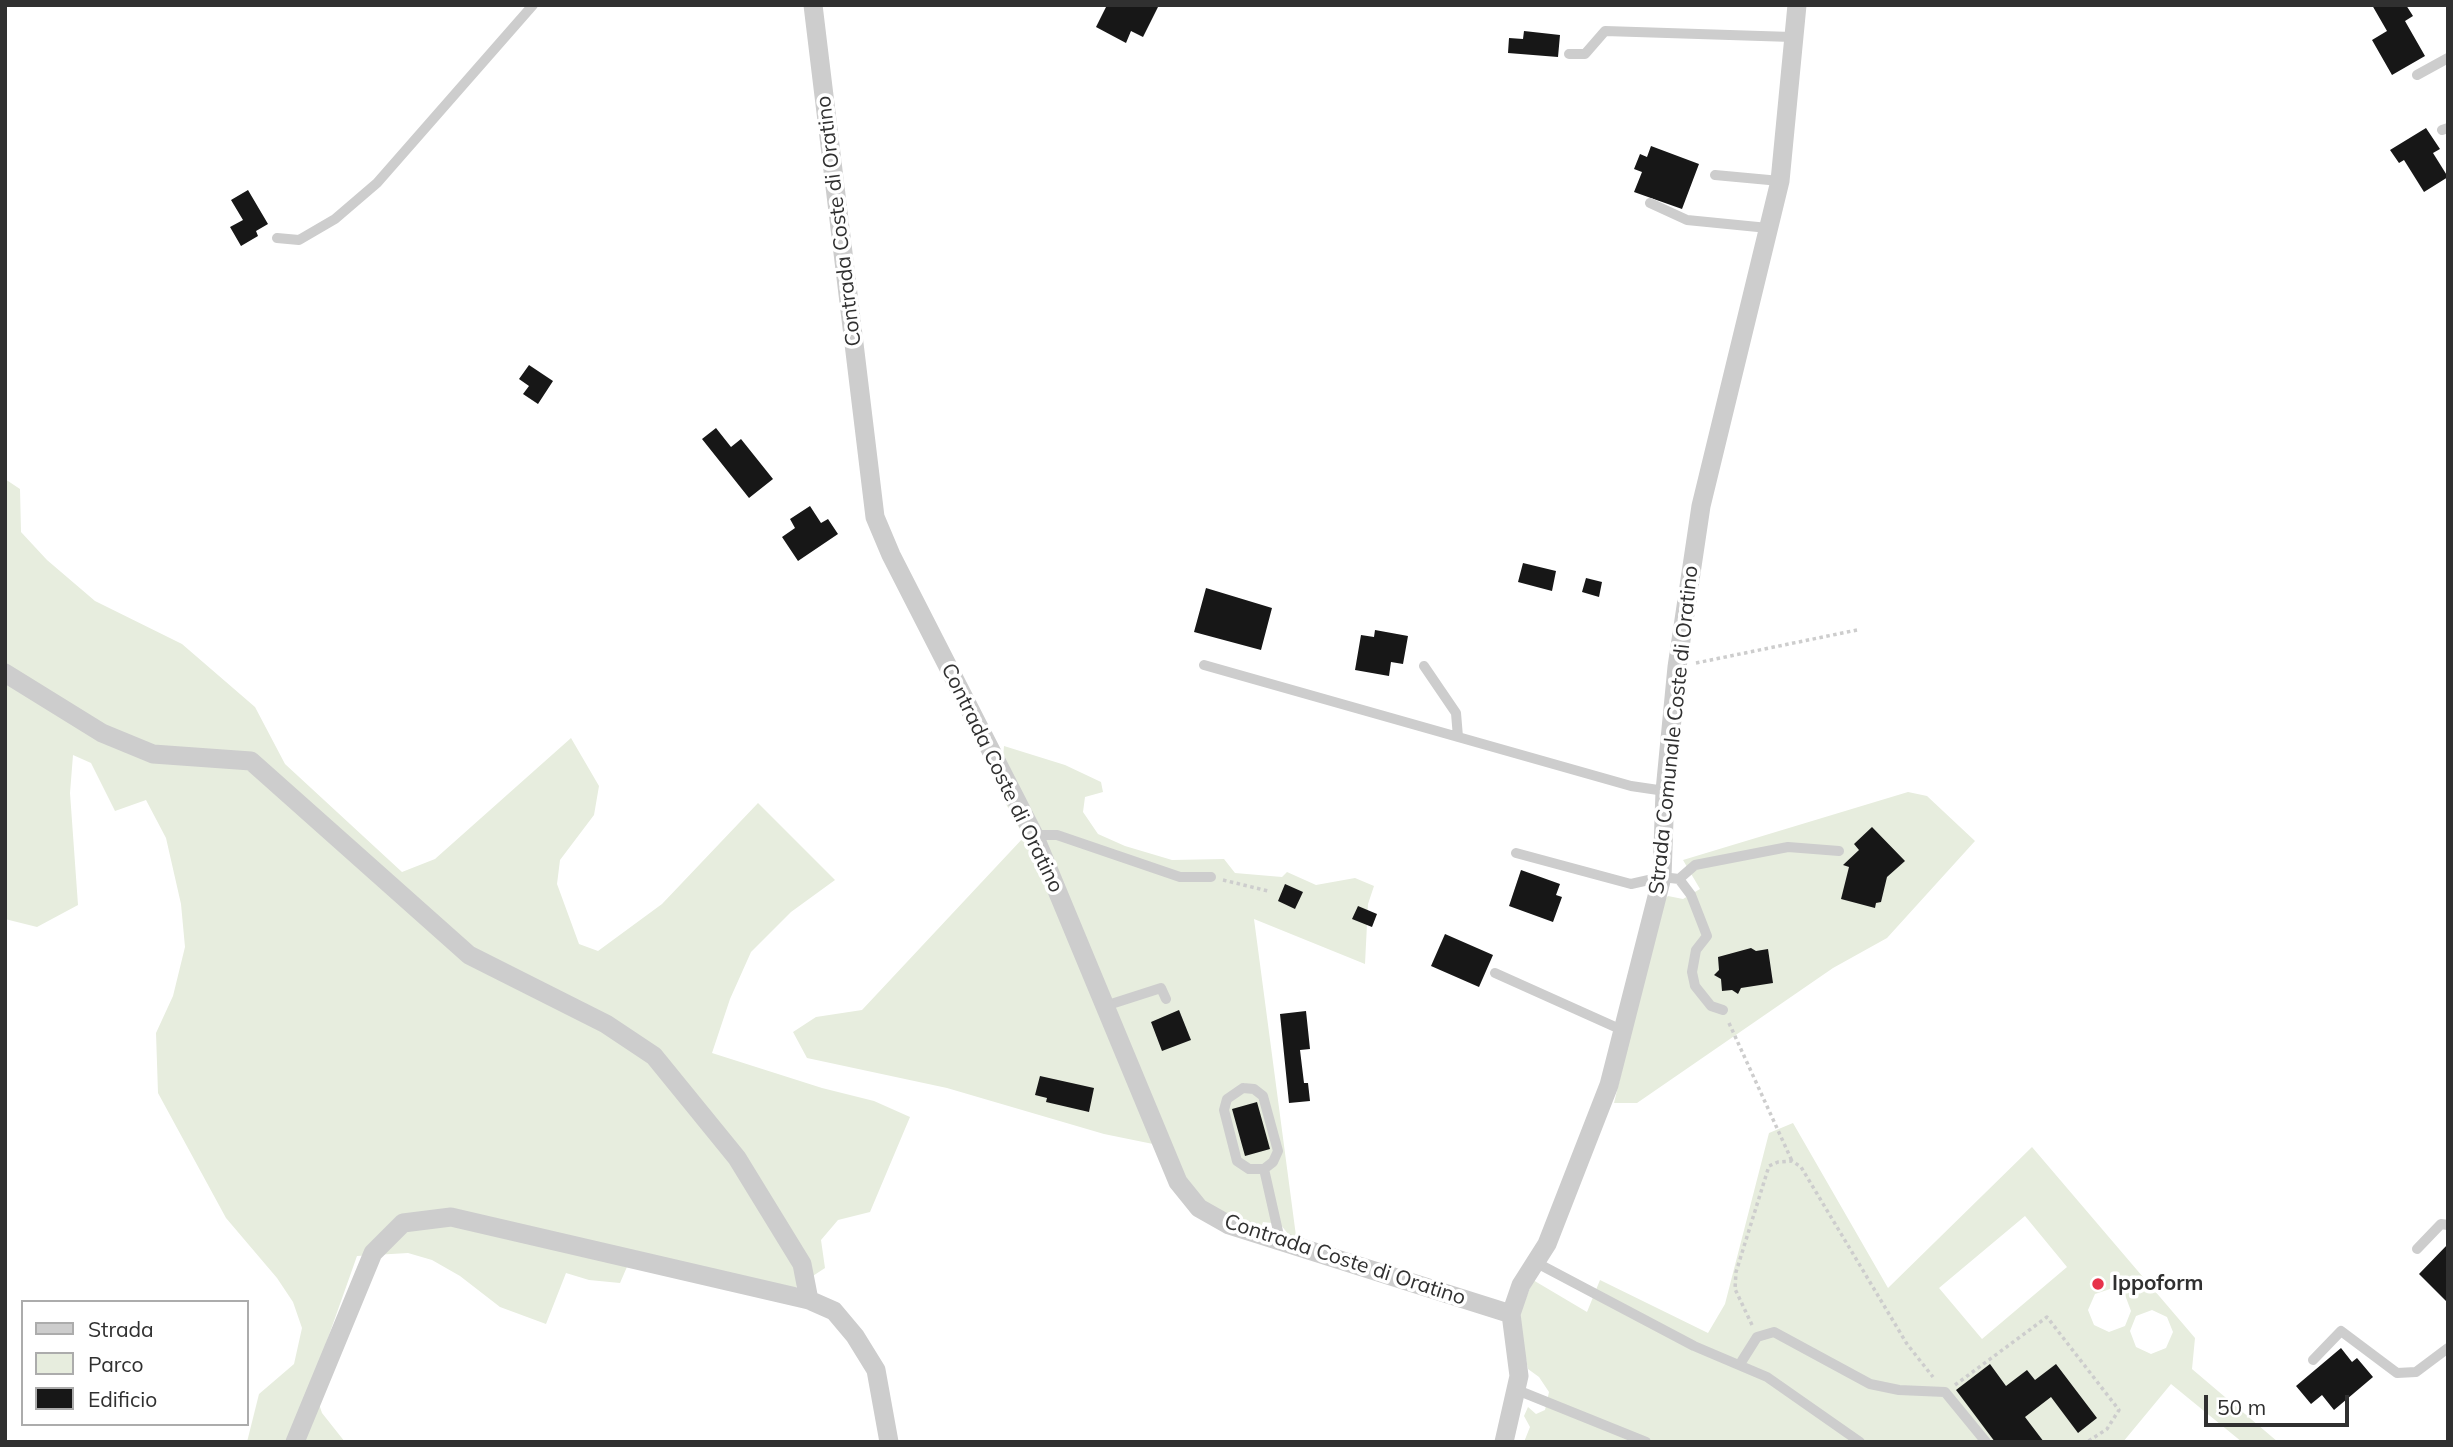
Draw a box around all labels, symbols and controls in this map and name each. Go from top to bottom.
street label: Contrada Coste di Oratino [811,94,867,348]
street label: Strada Comunale Coste di Oratino [1644,564,1704,896]
street label: Contrada Coste di Oratino [935,659,1069,897]
street label: Contrada Coste di Oratino [1221,1209,1469,1311]
place label: Ippoform [2112,1271,2203,1297]
marker: Ippoform [2090,1276,2106,1292]
legend [21,1300,248,1426]
text: Strada [88,1316,154,1342]
text: Parco [88,1351,143,1377]
scale bar [2208,1380,2353,1424]
text: Edificio [88,1386,157,1412]
text: 50 m [2217,1394,2266,1420]

